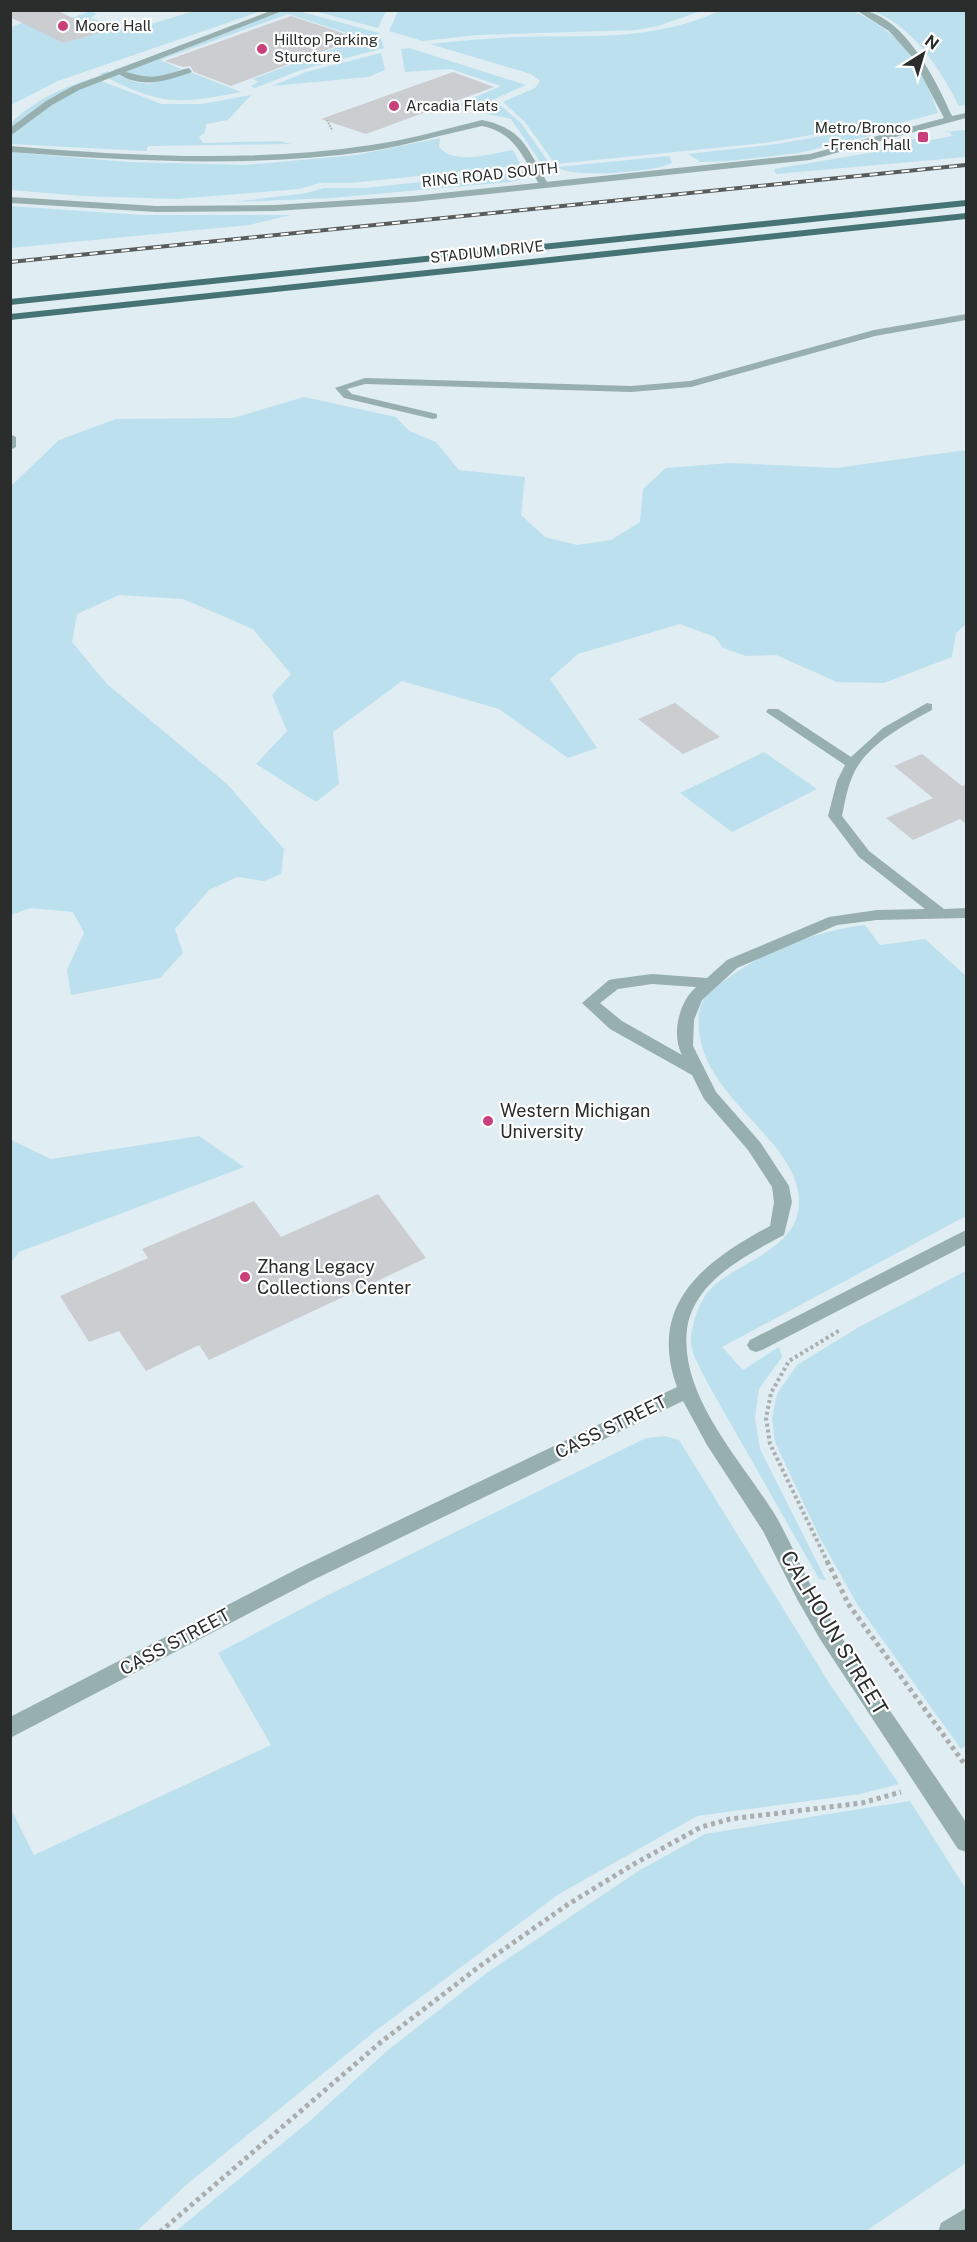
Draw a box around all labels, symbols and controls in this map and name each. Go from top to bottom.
place label: Moore Hall [75,17,152,34]
marker: Moore Hall [56,19,70,33]
north arrow [893,24,953,84]
place label: Hilltop Parking Sturcture [274,31,378,65]
text: N [921,31,942,54]
marker: Hilltop Parking Sturcture [255,42,269,56]
place label: Arcadia Flats [406,97,498,114]
marker: Arcadia Flats [387,99,401,113]
place label: Metro/Bronco - French Hall [815,119,911,153]
marker: Metro/Bronco - French Hall [916,130,930,144]
street label: RING ROAD SOUTH [421,159,559,190]
street label: STADIUM DRIVE [429,237,545,266]
place label: Western Michigan University [500,1100,650,1142]
marker: Western Michigan University [481,1114,495,1128]
place label: Zhang Legacy Collections Center [257,1256,411,1298]
marker: Zhang Legacy Collections Center [238,1270,252,1284]
street label: CASS STREET [552,1390,670,1463]
street label: CALHOUN STREET [775,1546,893,1720]
street label: CASS STREET [116,1604,234,1679]

